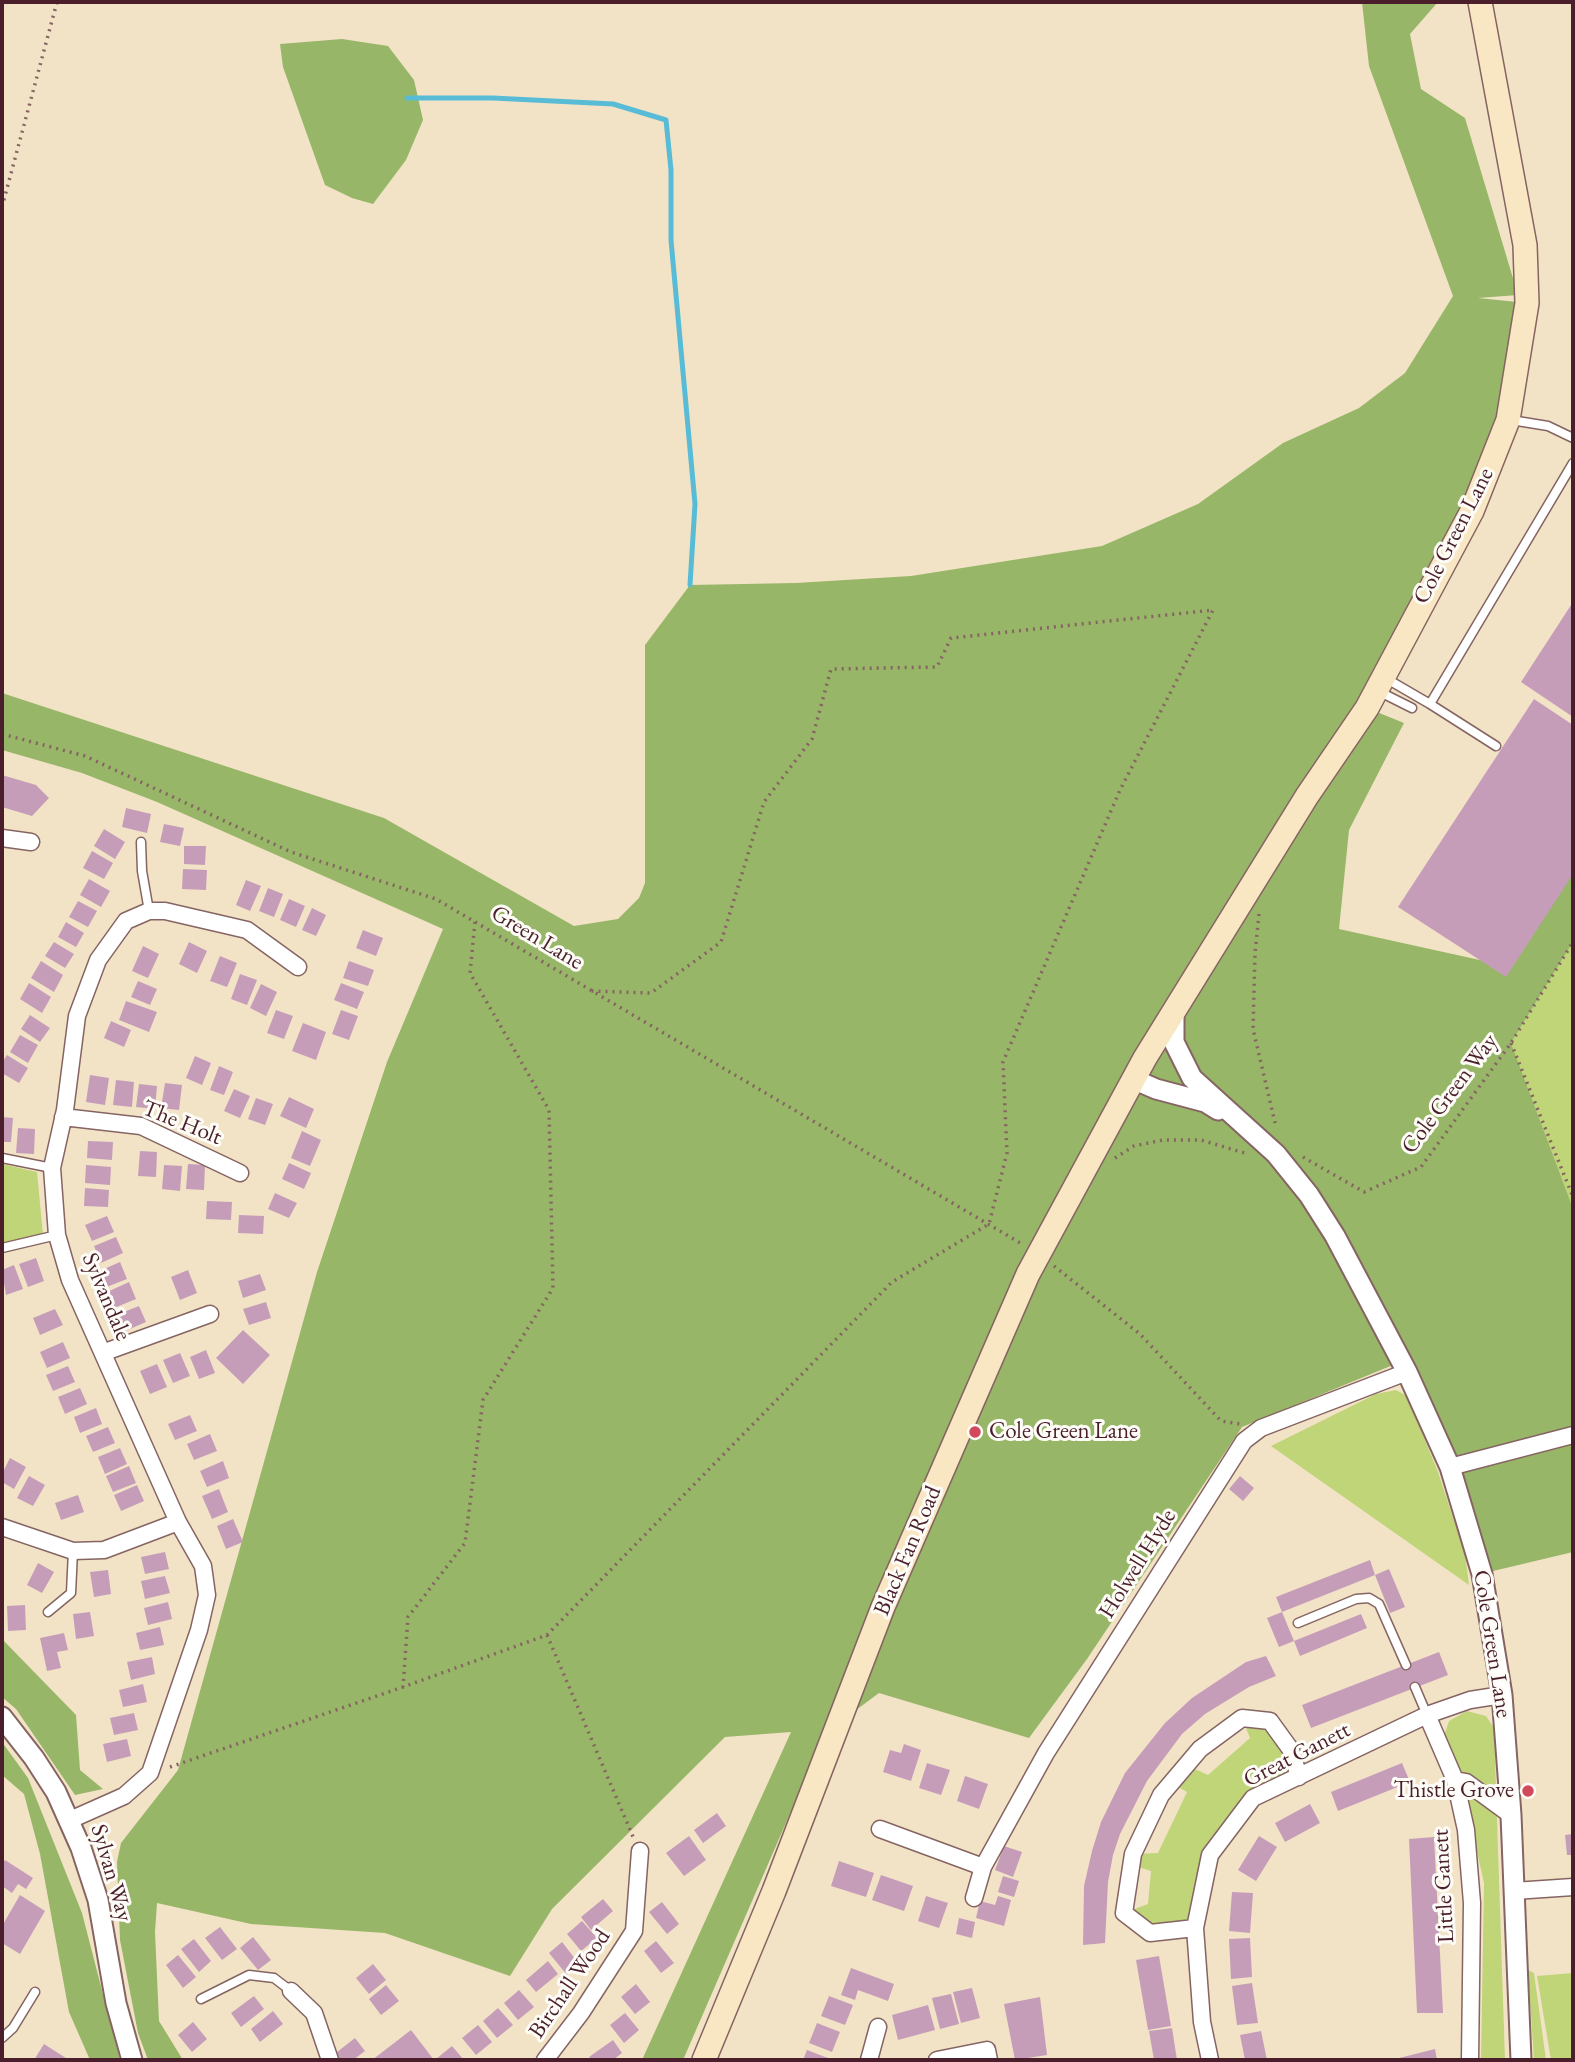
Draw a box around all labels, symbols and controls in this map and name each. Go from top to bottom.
street label: Cole Green Lane [1408,463,1500,609]
street label: Green Lane [486,900,588,976]
street label: Cole Green Way [1396,1029,1504,1159]
street label: The Holt [138,1095,226,1151]
street label: Sylvandale [75,1249,137,1345]
place label: Cole Green Lane [989,1418,1138,1446]
marker: Cole Green Lane [967,1424,983,1440]
street label: Black Fan Road [868,1482,948,1620]
street label: Holwell Hyde [1094,1504,1182,1624]
street label: Cole Green Lane [1467,1568,1517,1720]
street label: Great Ganett [1239,1716,1355,1794]
place label: Thistle Grove [1393,1777,1514,1805]
marker: Thistle Grove [1520,1783,1536,1799]
street label: Sylvan Way [84,1821,138,1925]
street label: Little Ganett [1427,1828,1461,1944]
street label: Birchall Wood [523,1924,617,2044]

